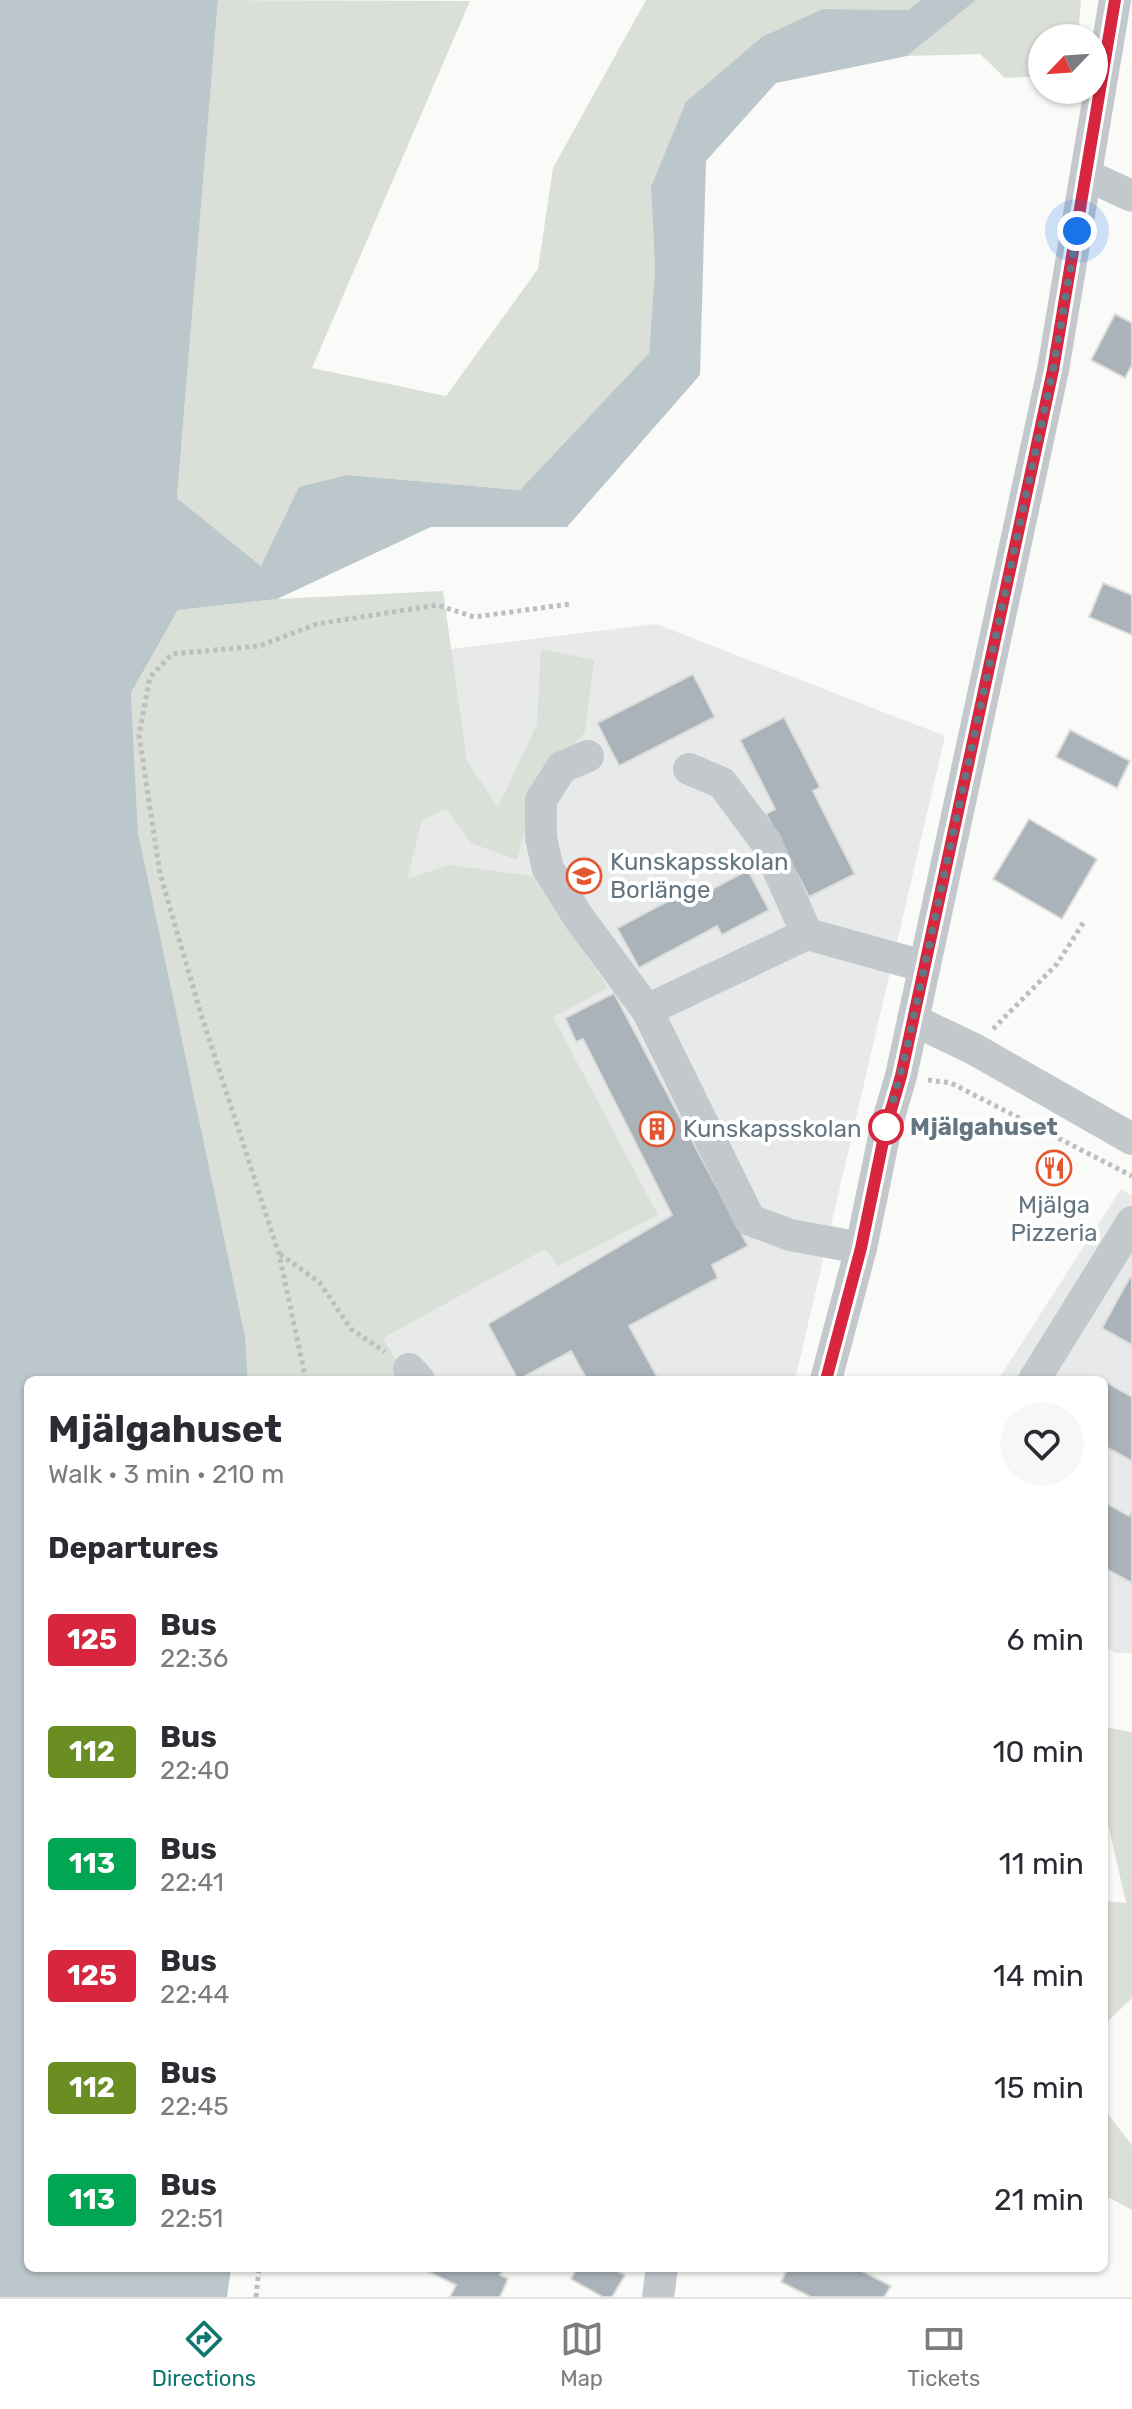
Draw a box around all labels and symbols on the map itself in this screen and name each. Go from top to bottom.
north arrow [1028,24,1108,104]
your location [1057,211,1097,251]
place label: Kunskapsskolan Borlänge [610,848,789,904]
school or university icon: Kunskapsskolan Borlänge [565,857,603,895]
building icon: Kunskapsskolan [638,1110,676,1148]
marker: Mjälgahuset [869,1110,903,1144]
place label: Mjälgahuset [910,1113,1058,1141]
place label: Kunskapsskolan [683,1115,862,1143]
restaurant icon: Mjälga Pizzeria [1035,1149,1073,1187]
place label: Mjälga Pizzeria [1010,1191,1098,1247]

